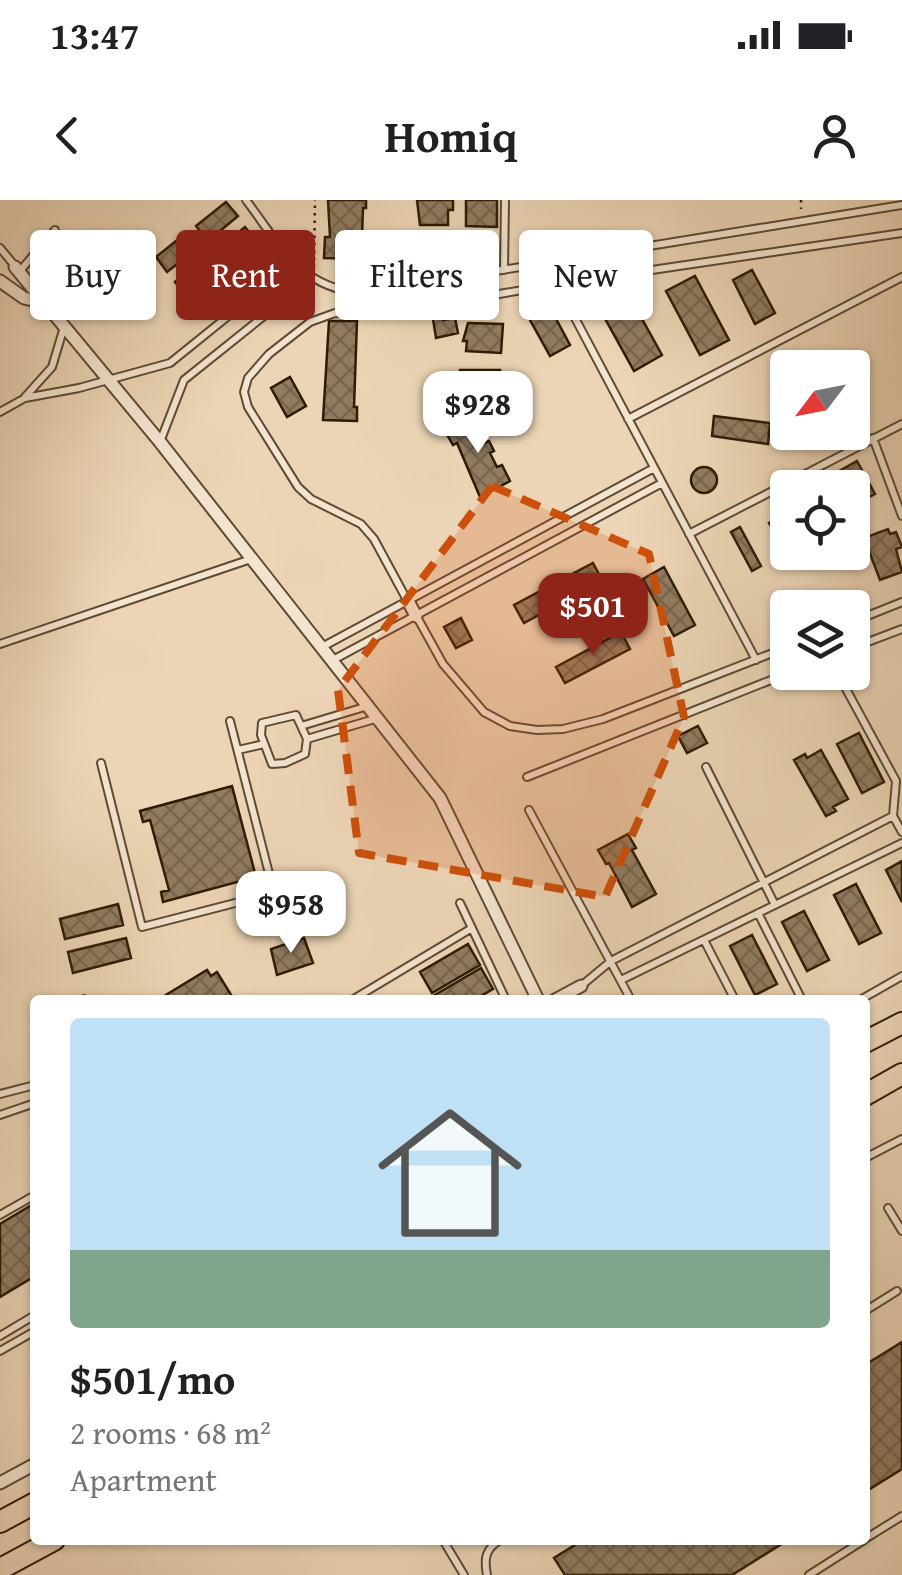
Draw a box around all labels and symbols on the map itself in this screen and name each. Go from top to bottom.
north arrow [770,350,870,450]
pin: $928 [419,371,537,456]
pin: $501 [534,573,652,658]
pin: $958 [232,871,350,956]

